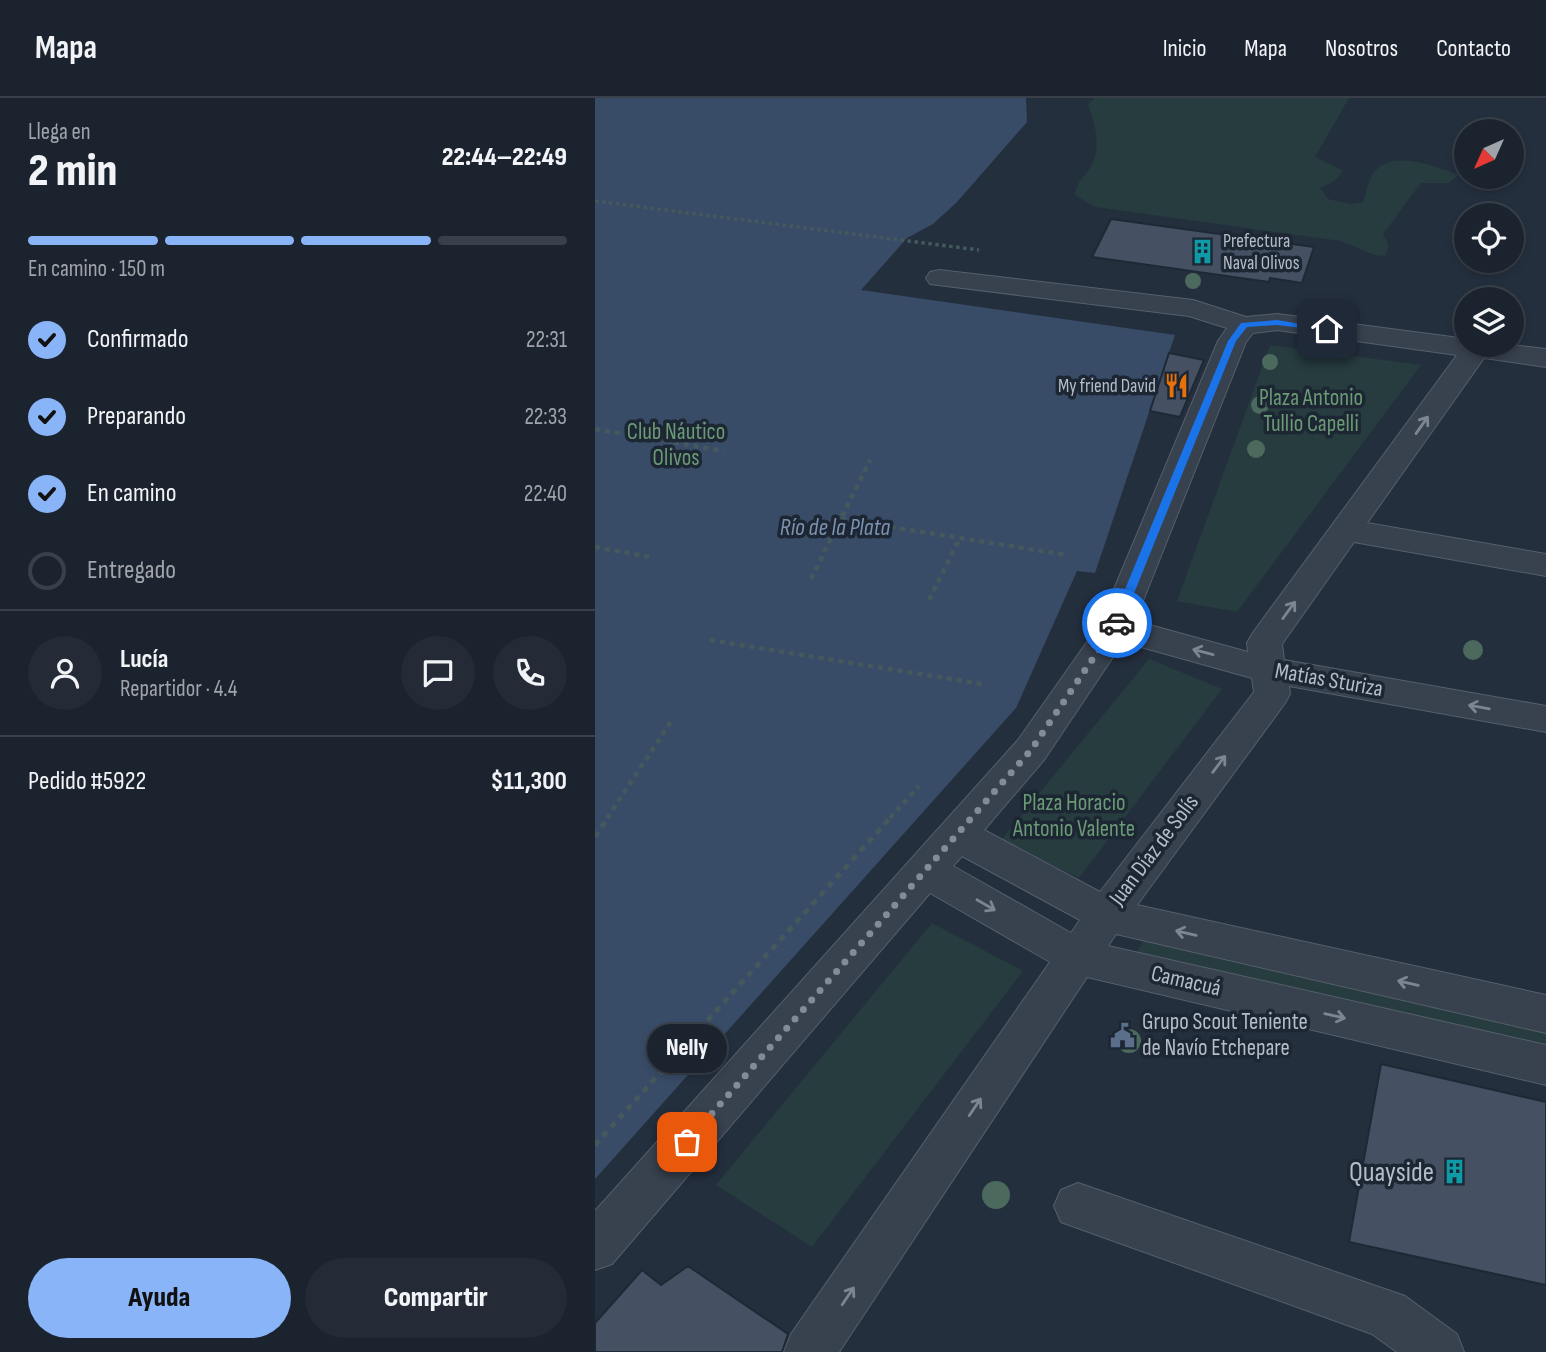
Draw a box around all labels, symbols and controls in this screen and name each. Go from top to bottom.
text: Mapa [35,28,97,68]
text: Inicio [1163,34,1206,63]
text: Mapa [1244,34,1287,63]
text: Nosotros [1325,34,1398,63]
text: Contacto [1436,34,1511,63]
text: Llega en [28,118,91,146]
north arrow [1454,119,1524,189]
map controls [1454,119,1524,357]
text: 22:44–22:49 [442,142,567,173]
text: 2 min [28,144,117,199]
button: locate [1454,203,1524,273]
place label: Prefectura Naval Olivos [1223,230,1300,275]
building icon: Prefectura Naval Olivos [1189,238,1217,266]
text: En camino · 150 m [28,255,165,283]
button: layers [1454,287,1524,357]
pin [1297,299,1357,359]
icon: home [1308,310,1346,348]
icon: check [28,321,66,359]
text: Confirmado [87,324,188,355]
text: 22:31 [526,326,567,354]
restaurant icon: My friend David [1162,372,1190,400]
place label: My friend David [1058,375,1156,398]
park label: Plaza Antonio Tullio Capelli [1259,384,1363,438]
icon: check [28,398,66,436]
text: Preparando [87,401,186,432]
text: 22:33 [524,403,567,431]
one-way arrow [1415,416,1429,435]
park label: Club Náutico Olivos [627,418,725,472]
icon: check [28,475,66,513]
text: En camino [87,478,177,509]
text: 22:40 [524,480,567,508]
water label: Río de la Plata [780,513,890,542]
text: Entregado [87,555,176,586]
courier [1082,588,1152,658]
one-way arrow [1282,601,1296,620]
icon: car [1098,604,1136,642]
button: person [28,636,102,710]
button: chat [401,636,475,710]
button: phone [493,636,567,710]
text: Lucía [120,644,168,675]
one-way arrow [1192,645,1214,658]
street label: Matías Sturiza [1273,657,1385,703]
text: Repartidor · 4.4 [120,675,237,703]
one-way arrow [1468,700,1491,713]
one-way arrow [1212,755,1226,774]
text: Pedido #5922 [28,766,146,797]
text: $11,300 [490,766,567,797]
park label: Plaza Horacio Antonio Valente [1012,789,1135,843]
street label: Juan Díaz de Solís [1103,789,1205,912]
one-way arrow [976,898,996,912]
one-way arrow [1175,926,1198,939]
street label: Camacuá [1148,959,1224,1003]
one-way arrow [1397,976,1420,990]
place label: Grupo Scout Teniente de Navío Etchepare [1142,1008,1308,1062]
one-way arrow [1323,1009,1346,1023]
public building icon: Grupo Scout Teniente de Navío Etchepare [1108,1021,1136,1049]
callout: Nelly [647,1023,727,1072]
text: Nelly [666,1034,708,1062]
one-way arrow [968,1098,982,1117]
pin [657,1112,717,1172]
icon: bag [668,1123,706,1161]
place label: Quayside [1349,1156,1434,1189]
building icon: Quayside [1440,1158,1468,1186]
button: Ayuda [28,1258,291,1338]
button: Compartir [305,1258,567,1338]
one-way arrow [841,1286,855,1306]

